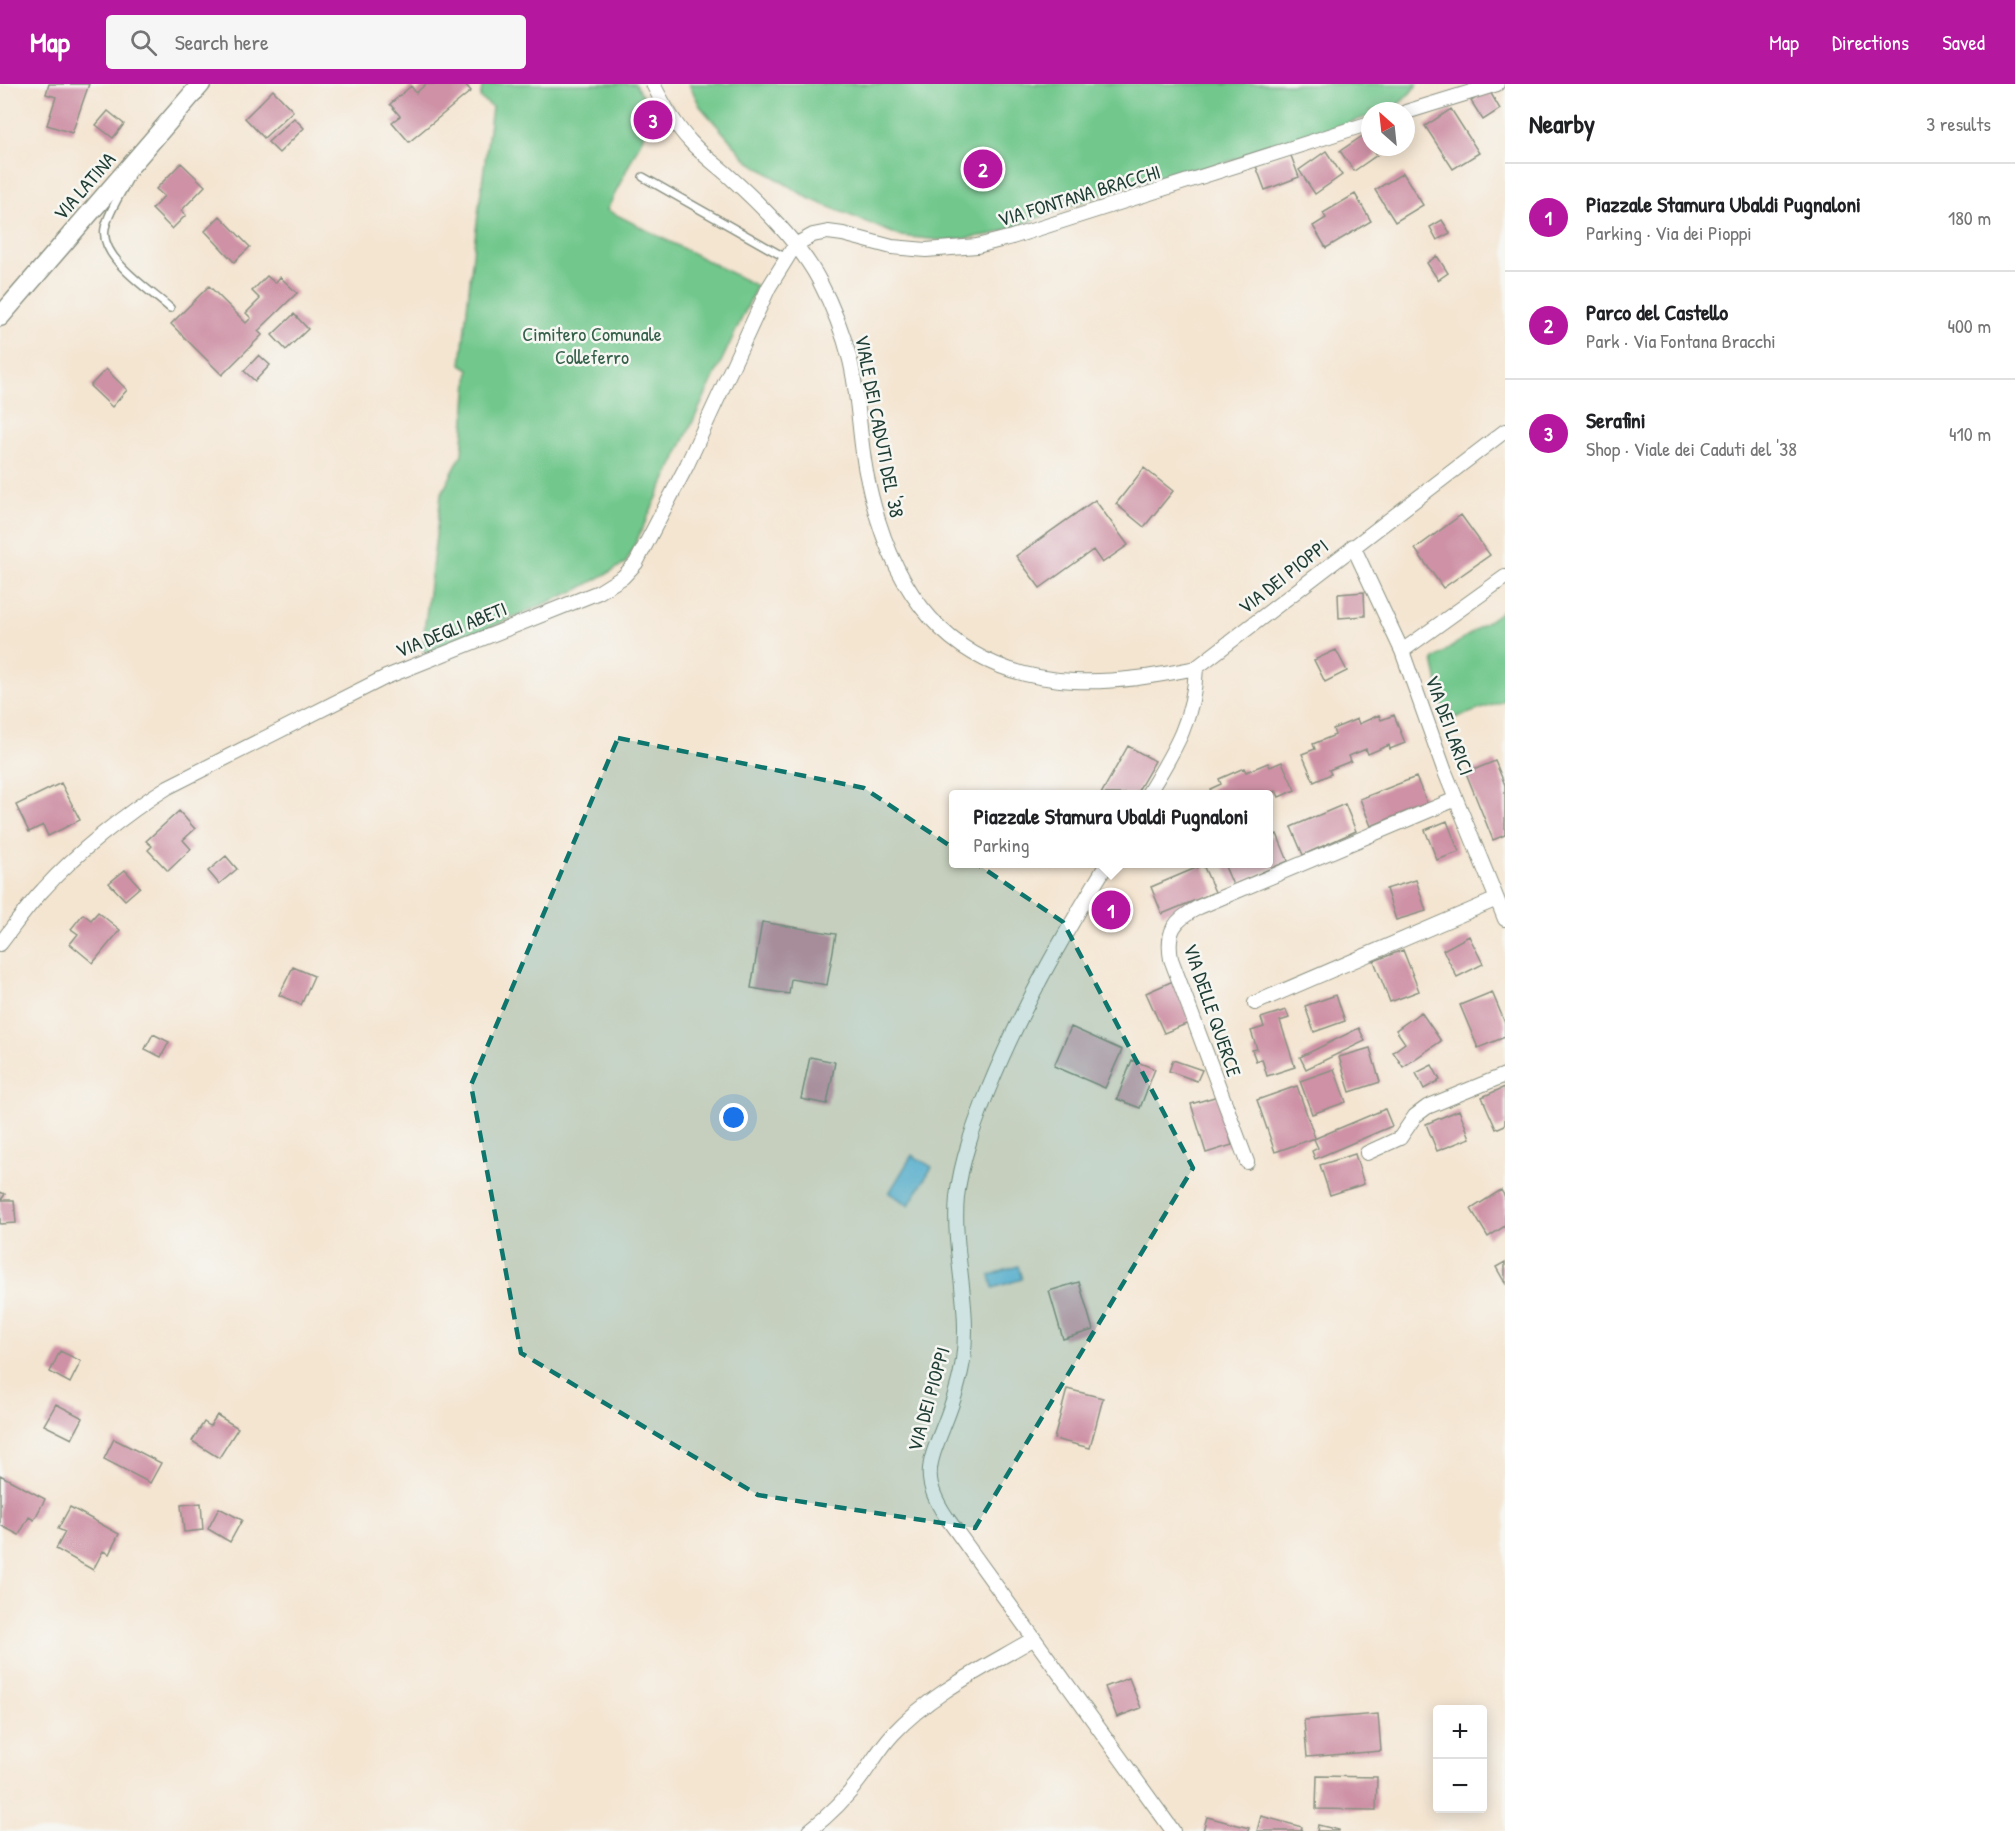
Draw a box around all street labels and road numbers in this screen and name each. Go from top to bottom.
street label: VIA LATINA [47,146,121,226]
street label: VIA FONTANA BRACCHI [994,157,1164,233]
street label: VIALE DEI CADUTI DEL '38 [849,332,911,520]
street label: VIA DEI PIOPPI [1232,532,1334,620]
street label: VIA DEGLI ABETI [391,594,511,664]
street label: VIA DEI LARICI [1419,671,1481,779]
street label: VIA DELLE QUERCE [1178,940,1248,1080]
street label: VIA DEI PIOPPI [900,1344,956,1454]

